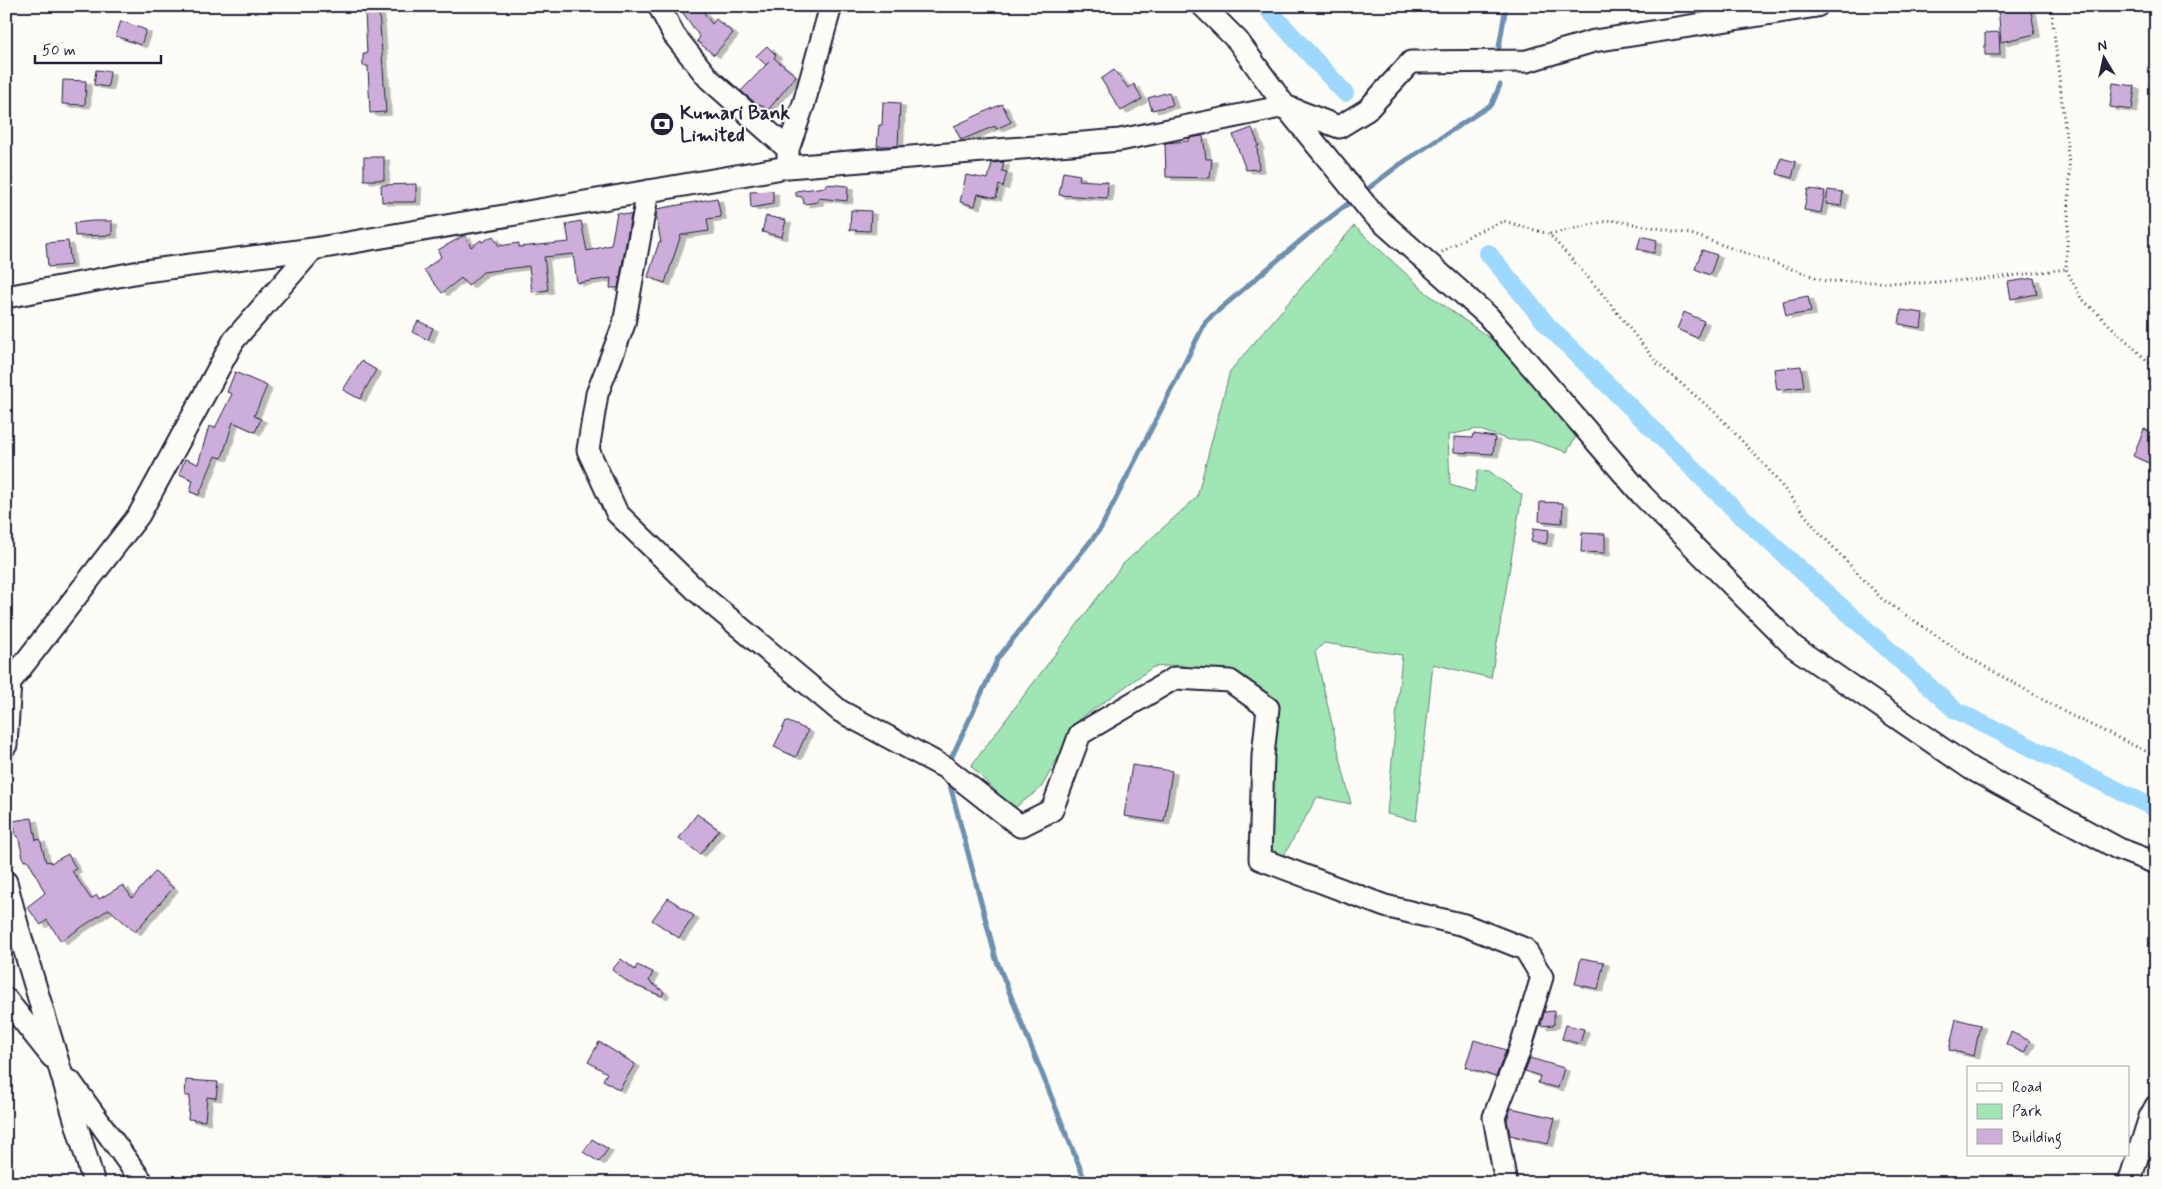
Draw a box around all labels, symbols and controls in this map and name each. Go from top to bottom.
scale bar [35,32,161,64]
north arrow [2080,32,2130,82]
text: N [2096,37,2108,56]
text: 50 m [42,41,76,61]
place label: Kumari Bank Limited [680,101,790,148]
bank icon: Kumari Bank Limited [649,111,675,137]
legend [1967,1066,2130,1156]
text: Road [2012,1078,2042,1098]
text: Park [2012,1102,2042,1122]
text: Building [2012,1128,2062,1149]

